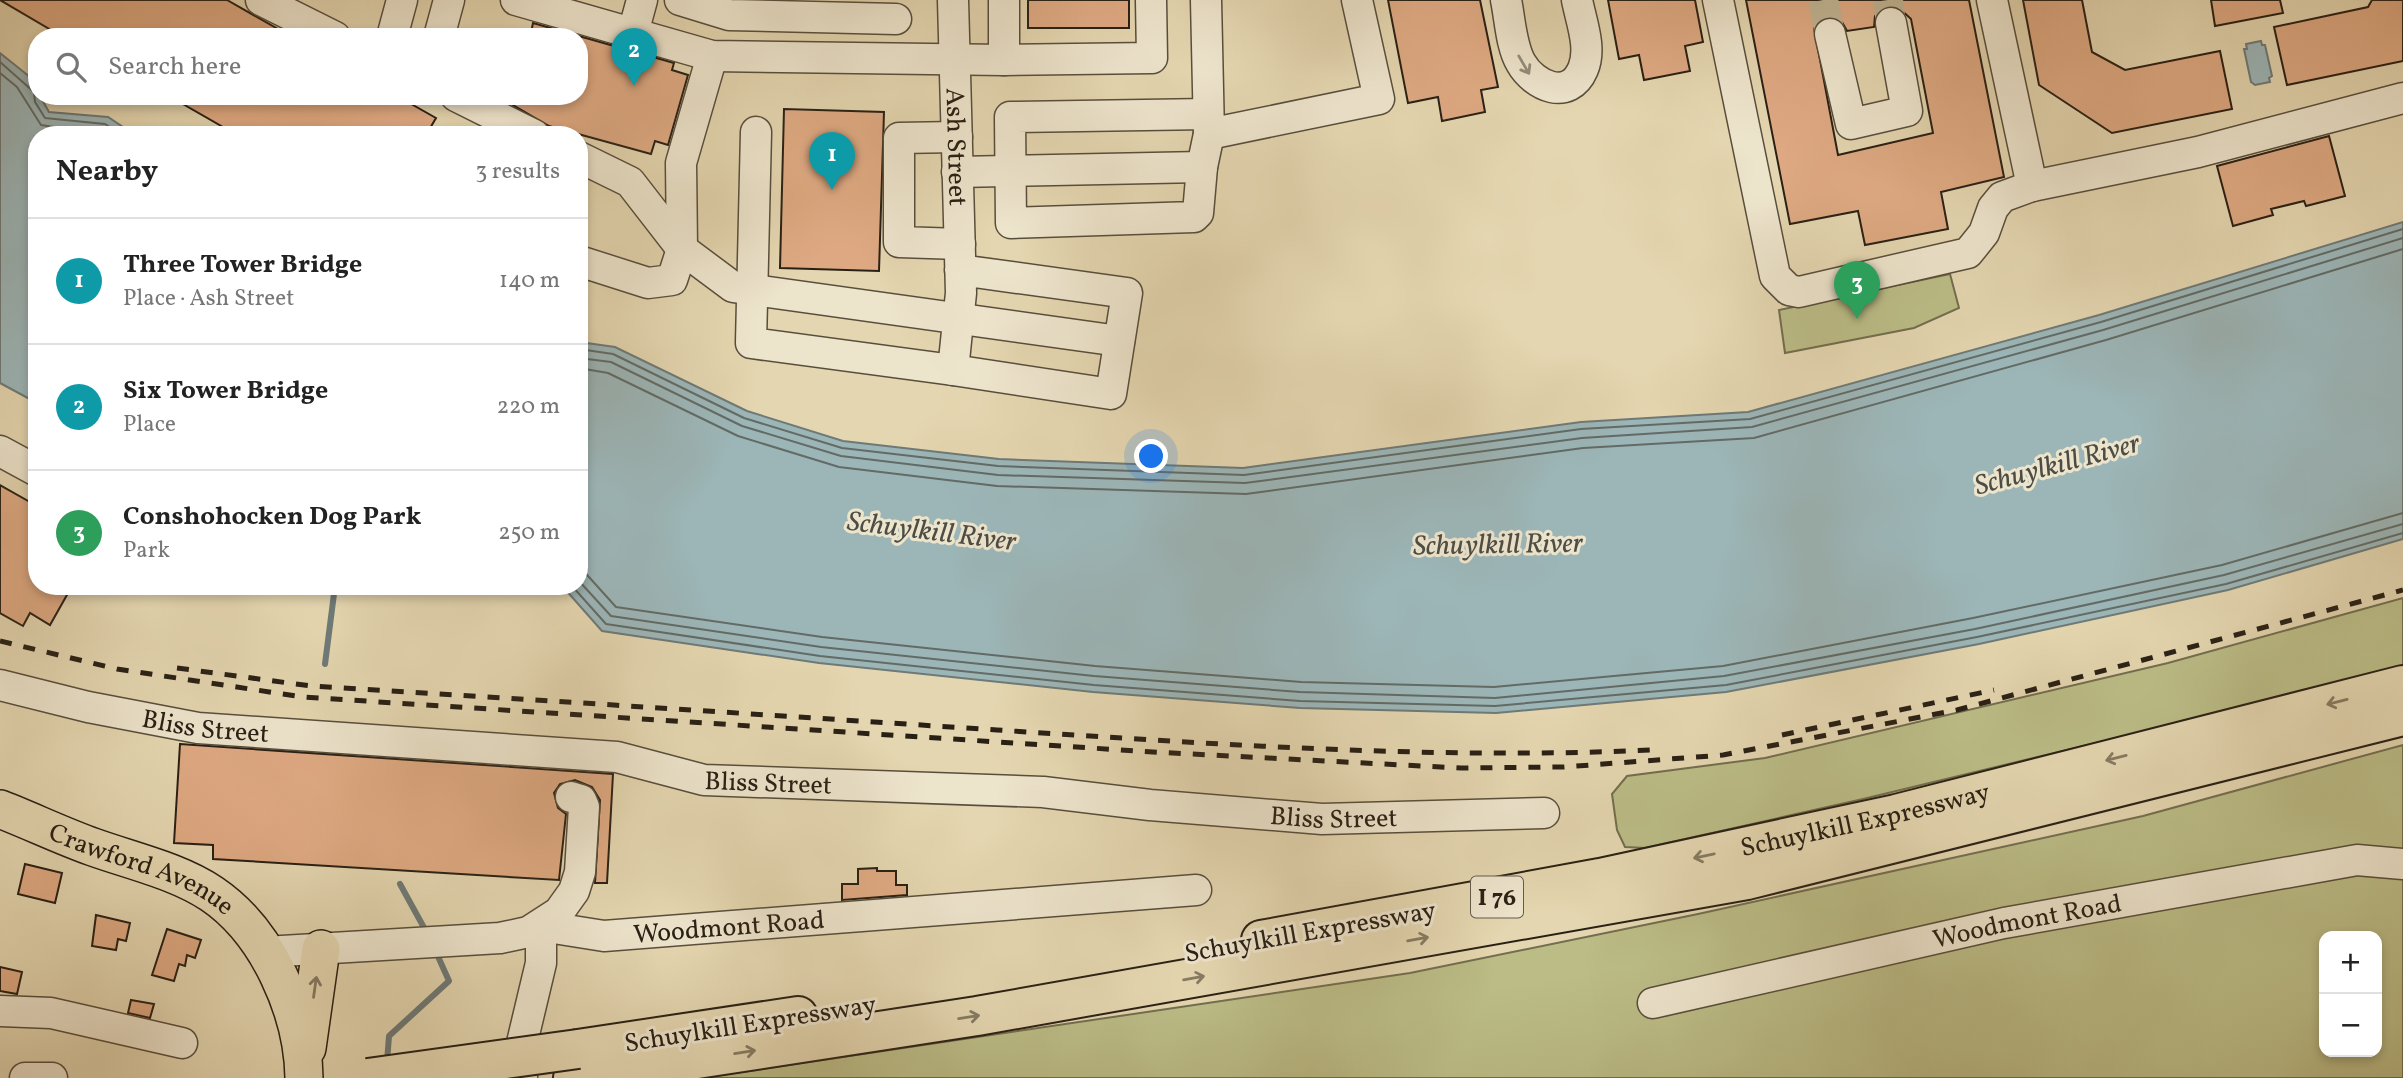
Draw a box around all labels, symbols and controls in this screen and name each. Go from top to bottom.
search box [28,28,588,105]
pin: 2 [611,28,657,86]
icon: search [52,48,90,86]
text: Search here [108,49,241,85]
one-way arrow [1517,55,1531,75]
street label: Ash Street [935,87,975,207]
pin: 1 [809,132,855,190]
text: Nearby [56,151,158,193]
text: 3 results [475,156,560,188]
text: Three Tower Bridge [123,247,362,283]
pin: 3 [1834,261,1880,319]
text: 1 [74,265,84,297]
text: 140 m [499,265,560,297]
text: Place · Ash Street [123,283,294,315]
text: Six Tower Bridge [123,373,328,409]
text: 2 [73,391,85,423]
text: 220 m [497,391,560,423]
text: Place [123,409,176,441]
water label: Schuylkill River [1970,424,2145,506]
your location [1134,439,1168,473]
text: Conshohocken Dog Park [123,499,421,535]
water label: Schuylkill River [845,503,1019,562]
text: 3 [73,517,85,549]
text: 250 m [498,517,560,549]
water label: Schuylkill River [1413,525,1584,566]
text: Park [123,535,170,567]
one-way arrow [2326,696,2349,709]
street label: Bliss Street [139,702,270,753]
one-way arrow [2106,752,2128,765]
street label: Bliss Street [704,764,833,805]
street label: Schuylkill Expressway [1737,775,1994,867]
street label: Bliss Street [1269,799,1398,839]
street label: Crawford Avenue [43,815,242,924]
one-way arrow [1693,849,1716,863]
road number: I 76 [1471,876,1523,917]
street label: Woodmont Road [1929,886,2125,959]
street label: Schuylkill Expressway [1182,893,1439,973]
street label: Woodmont Road [632,903,826,954]
map controls [2319,931,2382,1057]
button: + [2319,931,2382,994]
one-way arrow [1406,932,1429,946]
one-way arrow [1182,971,1205,984]
one-way arrow [309,976,322,999]
street label: Schuylkill Expressway [622,987,879,1063]
button: − [2319,994,2382,1057]
one-way arrow [958,1010,980,1023]
one-way arrow [733,1045,756,1058]

